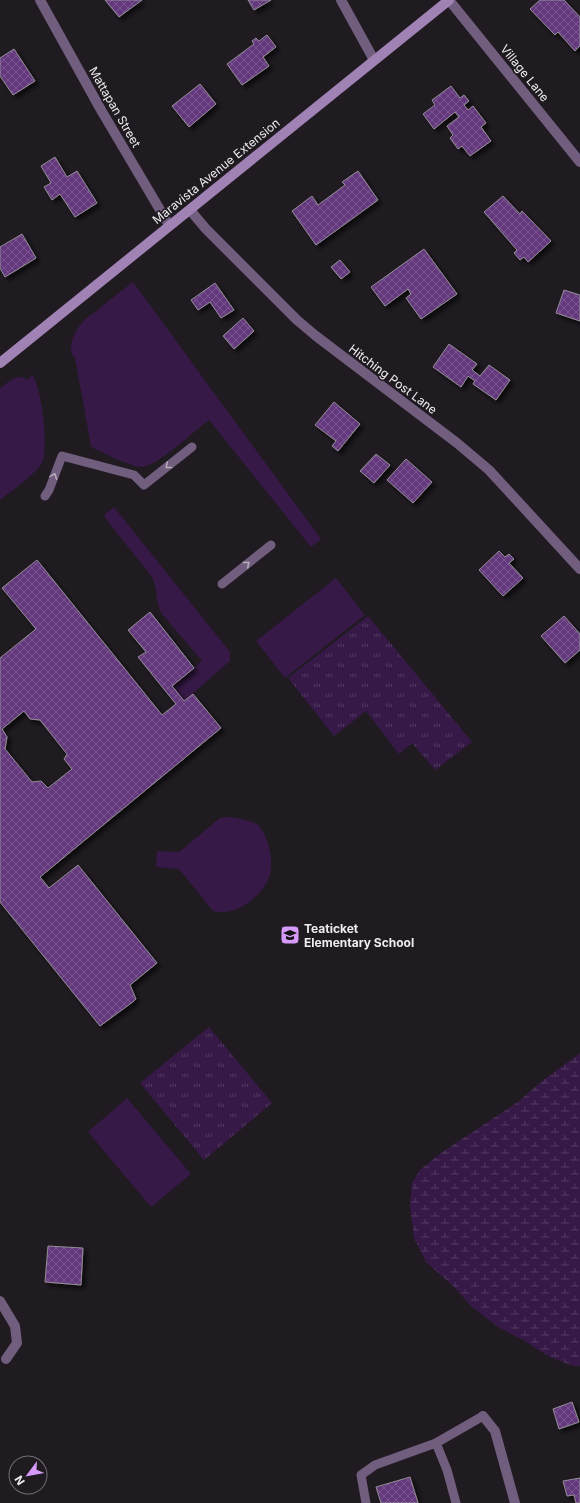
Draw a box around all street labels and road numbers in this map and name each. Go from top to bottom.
street label: Village Lane [497,41,553,105]
street label: Mattapan Street [86,64,144,150]
street label: Maravista Avenue Extension [149,115,283,227]
street label: Hitching Post Lane [346,341,440,417]

